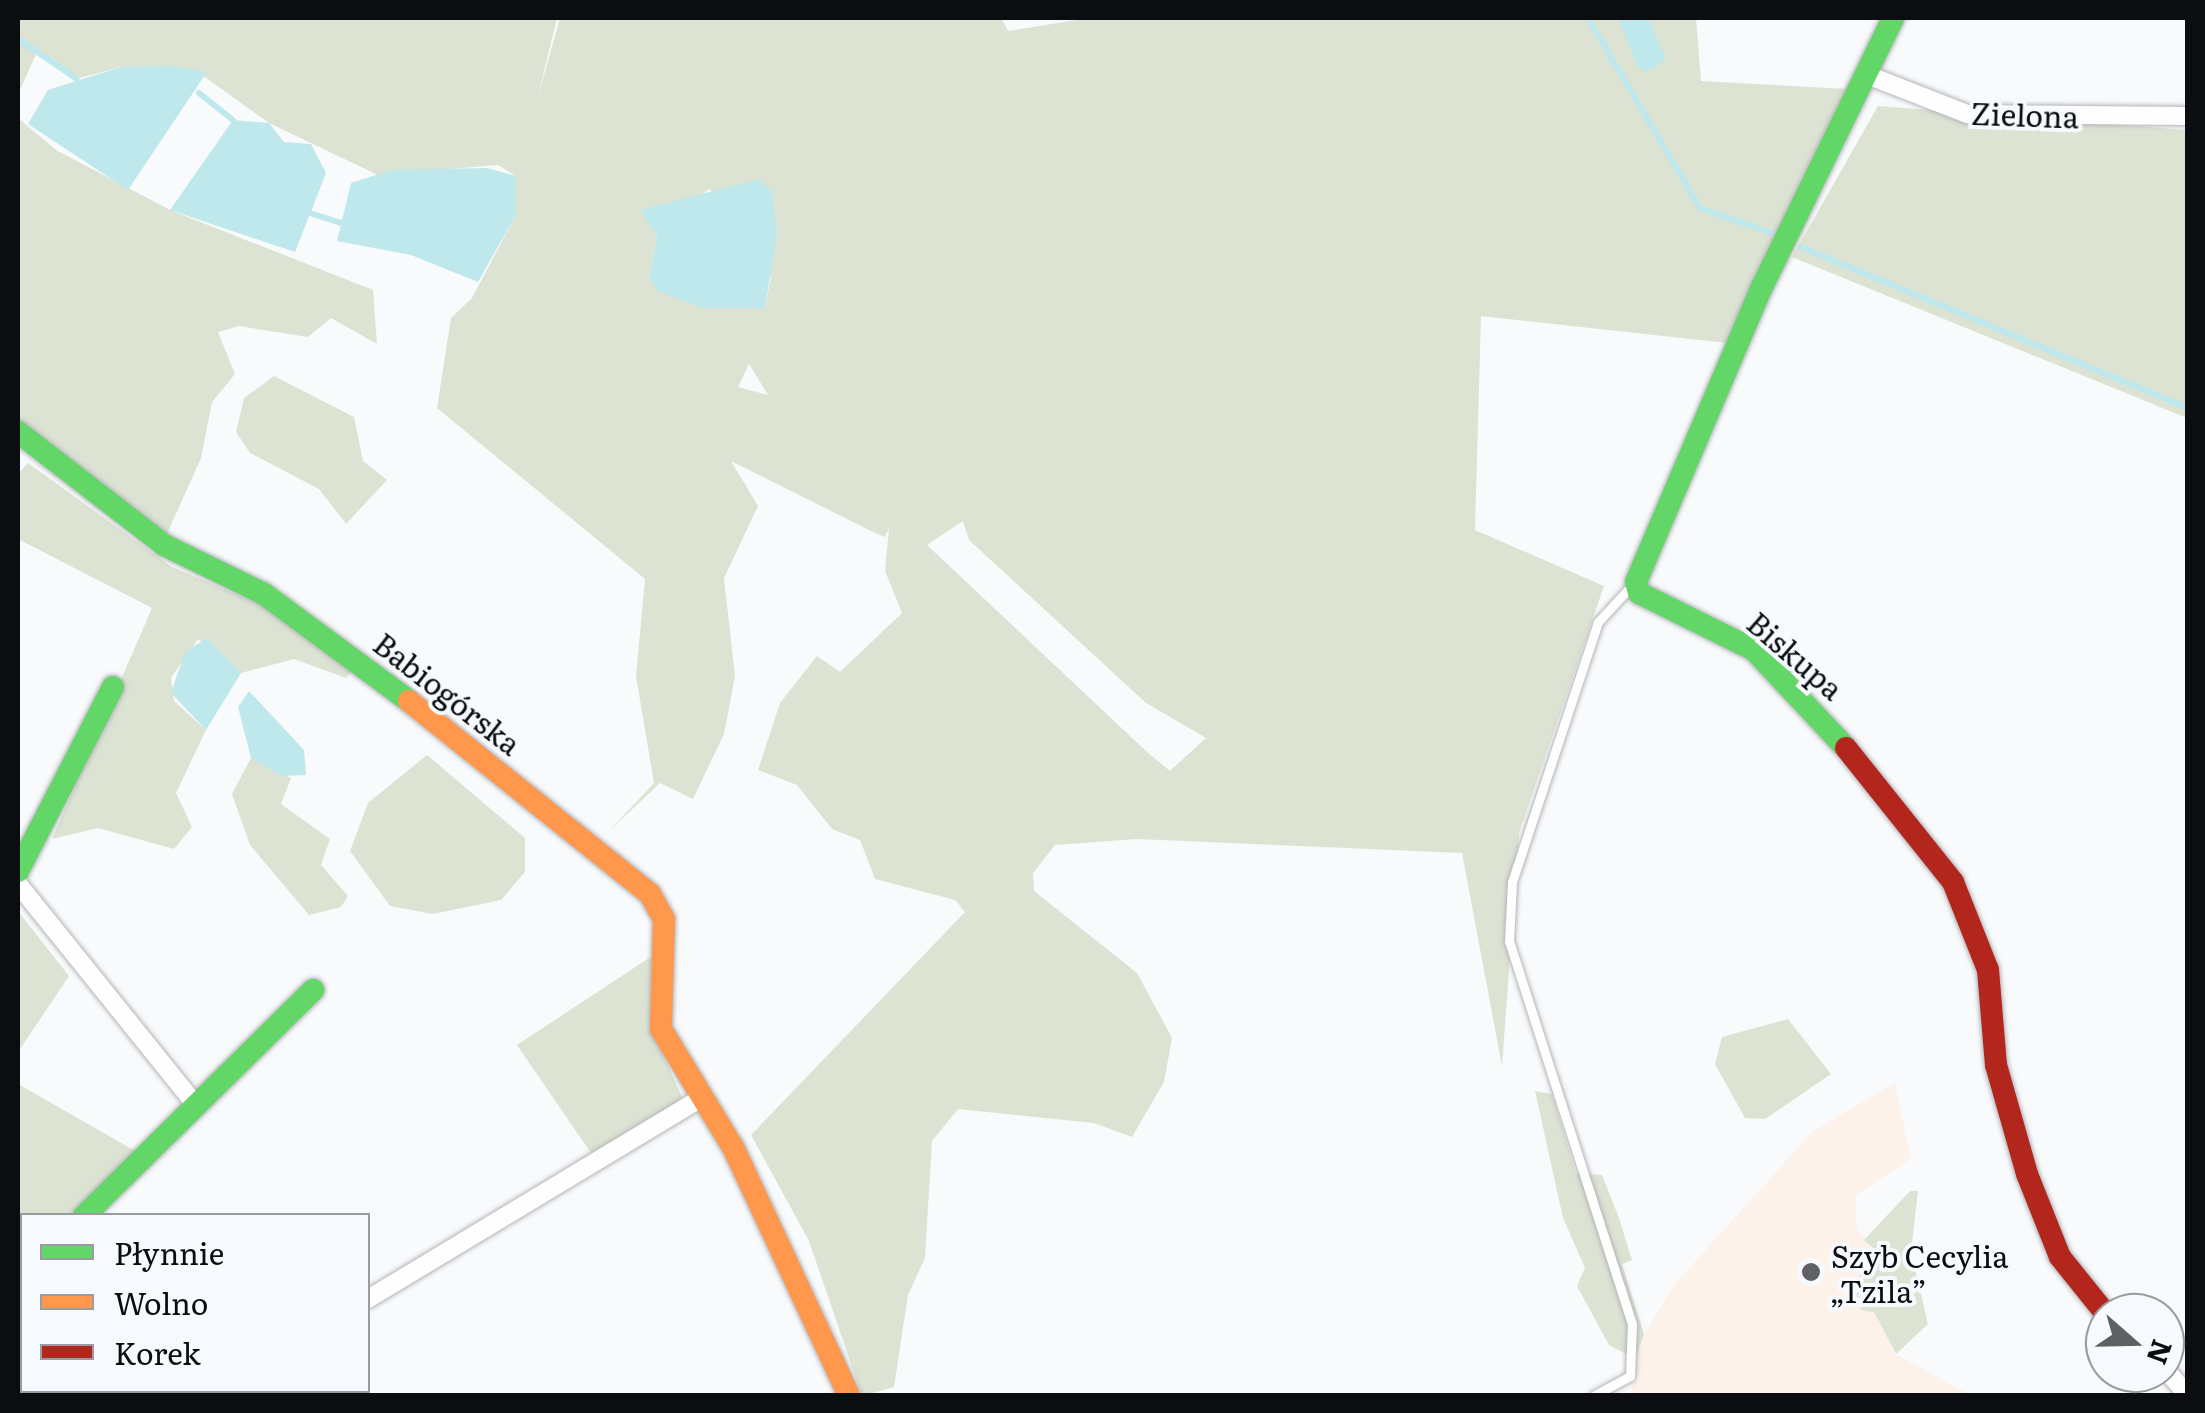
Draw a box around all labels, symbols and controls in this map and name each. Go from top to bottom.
street label: Zielona [1970,94,2080,134]
street label: Biskupa [1741,604,1851,706]
street label: Babiogórska [367,624,529,762]
legend [20,1213,370,1393]
text: Płynnie [114,1230,224,1274]
place label: Szyb Cecylia „Tzila” [1831,1237,2009,1308]
marker: Szyb Cecylia „Tzila” [1800,1261,1822,1283]
text: Wolno [114,1280,208,1324]
north arrow [2085,1293,2185,1393]
text: Korek [114,1330,201,1374]
text: N [2138,1334,2185,1371]

